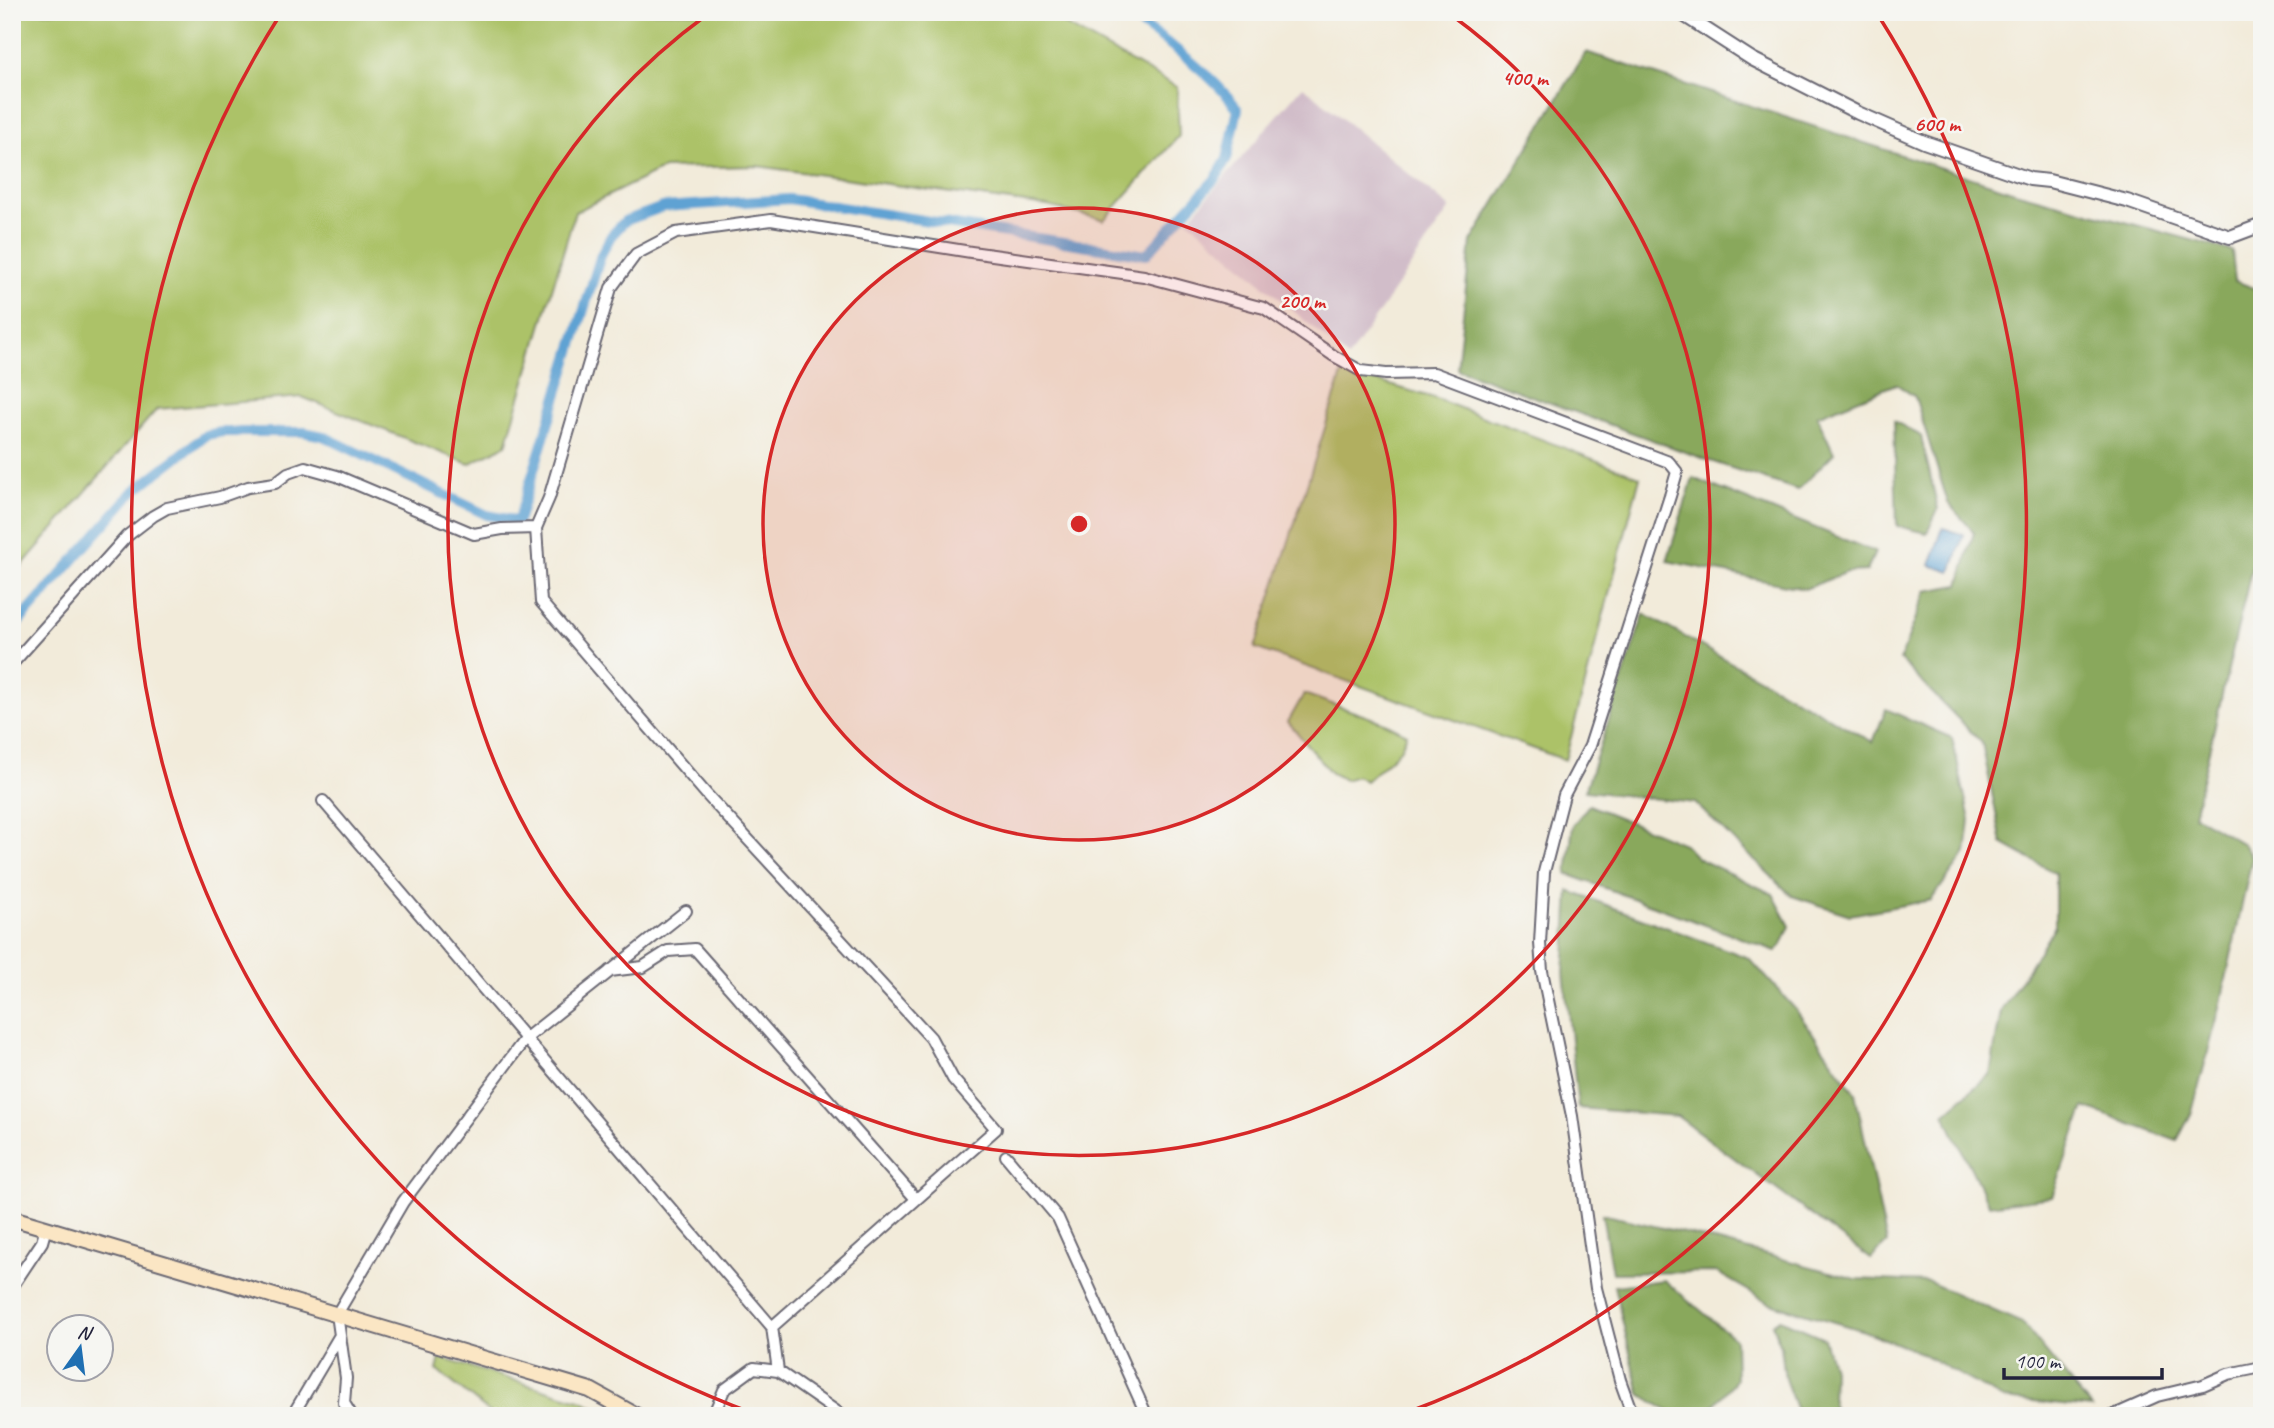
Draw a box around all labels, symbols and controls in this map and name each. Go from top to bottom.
text: 400 m [1502,65,1550,91]
text: 600 m [1914,111,1962,137]
text: 200 m [1279,288,1327,314]
centre of rings [1067,512,1091,536]
north arrow [46,1312,116,1382]
text: N [75,1319,96,1346]
scale bar [2004,1337,2162,1381]
text: 100 m [2015,1348,2062,1374]

